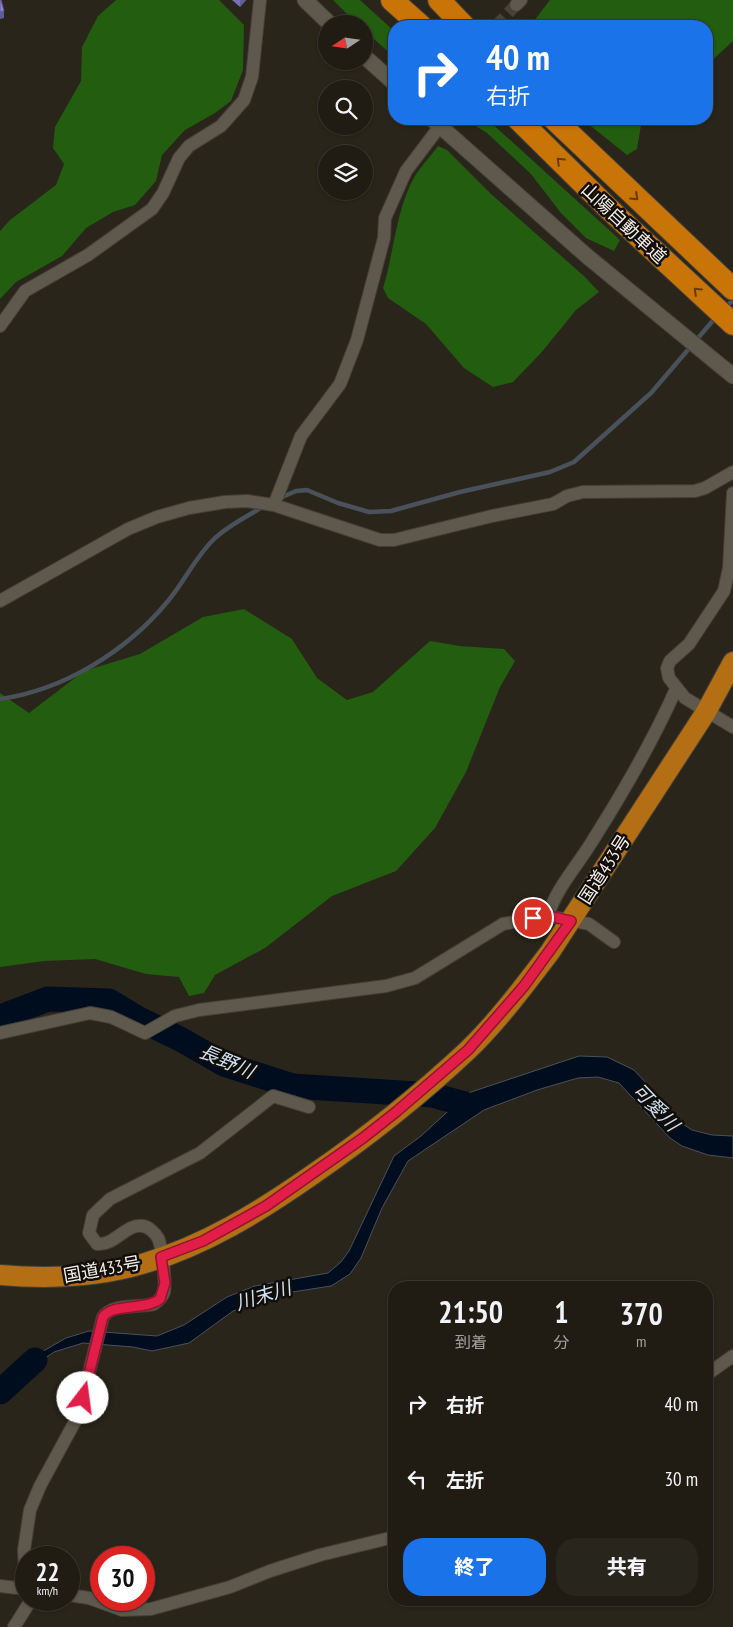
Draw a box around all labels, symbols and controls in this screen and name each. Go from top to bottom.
north arrow [318,15,372,70]
map controls [318,15,373,200]
text: 40 m [486,34,550,80]
icon: right [403,40,468,105]
button: search [318,80,373,135]
text: 右折 [486,82,530,110]
button: layers [318,145,373,200]
one-way arrow [557,158,566,167]
street label: 山陽自動車道 [577,178,671,268]
one-way arrow [629,191,638,200]
one-way arrow [694,288,703,297]
street label: 国道433号 [573,830,635,908]
pin [512,897,554,939]
icon: arrive [519,904,547,932]
water label: 長野川 [196,1039,260,1084]
water label: 可愛川 [628,1078,686,1137]
street label: 国道433号 [61,1251,143,1287]
water label: 川末川 [232,1275,296,1315]
text: 21:50 [438,1292,503,1331]
text: 1 [554,1292,569,1331]
text: 370 [620,1294,663,1333]
text: m [636,1331,646,1351]
text: 到着 [455,1332,487,1352]
text: 分 [553,1332,569,1352]
position arrow [56,1371,108,1423]
icon: right [403,1390,431,1418]
text: 40 m [665,1392,698,1416]
text: 右折 [446,1393,484,1417]
icon: left [403,1465,431,1493]
text: 30 m [665,1467,698,1491]
text: 左折 [446,1468,484,1492]
button: 終了 [403,1538,546,1596]
button: 共有 [556,1538,698,1596]
speed limit sign: 30 [90,1546,155,1611]
text: 22 [36,1556,59,1588]
text: km/h [37,1583,58,1598]

